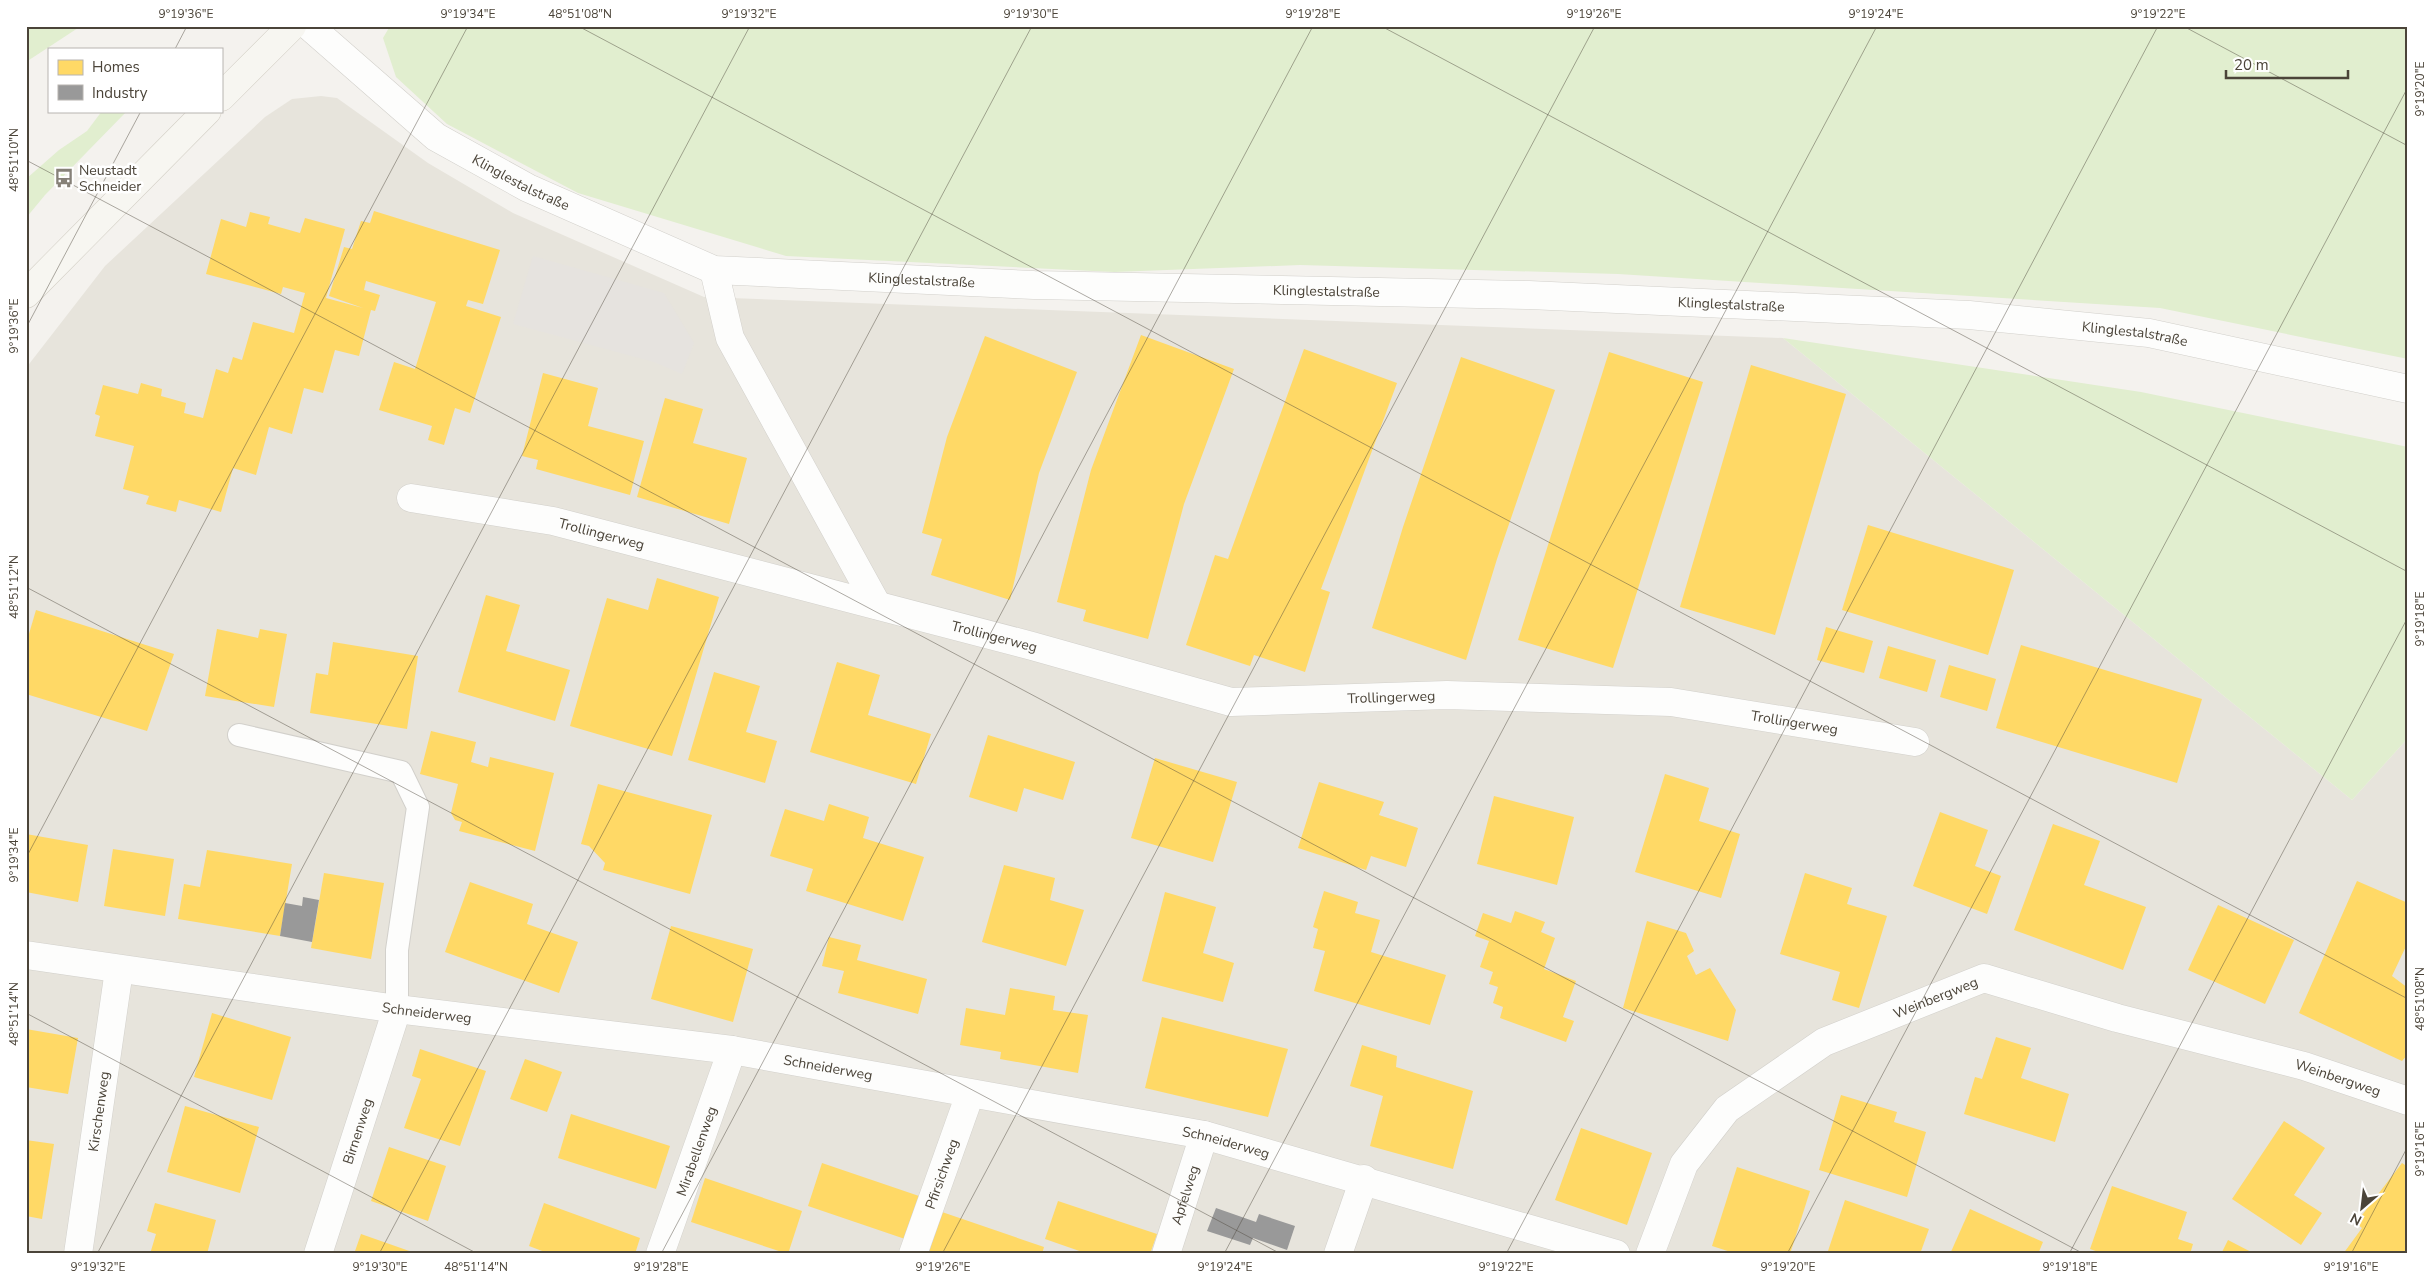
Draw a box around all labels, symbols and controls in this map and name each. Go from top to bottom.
text: 9°19'36"E [159,6,213,22]
text: 9°19'34"E [441,6,495,22]
text: 48°51'08"N [548,6,612,22]
text: 9°19'32"E [722,6,776,22]
text: 9°19'30"E [1004,6,1058,22]
text: 9°19'28"E [1286,6,1340,22]
text: 9°19'26"E [1567,6,1621,22]
text: 9°19'24"E [1849,6,1903,22]
text: 9°19'22"E [2131,6,2185,22]
legend [48,48,222,112]
scale bar [2226,48,2349,80]
text: 20 m [2234,55,2269,75]
text: Homes [92,57,140,77]
text: 9°19'20"E [2412,62,2428,116]
text: Industry [92,83,148,103]
text: 48°51'10"N [6,128,22,192]
street label: Klinglestalstraße [469,149,573,215]
place label: Neustadt Schneider [79,161,141,196]
bus stop icon: Neustadt Schneider [53,167,75,189]
street label: Klinglestalstraße [868,268,976,292]
street label: Klinglestalstraße [1273,280,1380,301]
street label: Klinglestalstraße [1677,292,1785,316]
text: 9°19'36"E [6,299,22,353]
street label: Klinglestalstraße [2081,317,2190,351]
street label: Trollingerweg [557,513,647,554]
text: 48°51'12"N [6,555,22,619]
text: 9°19'18"E [2412,592,2428,646]
street label: Trollingerweg [949,616,1040,657]
street label: Trollingerweg [1347,686,1436,708]
street label: Trollingerweg [1750,706,1839,739]
text: 9°19'34"E [6,828,22,882]
text: 48°51'08"N [2412,967,2428,1031]
street label: Weinbergweg [1890,972,1981,1023]
text: 48°51'14"N [6,982,22,1046]
street label: Schneiderweg [381,997,473,1028]
street label: Schneiderweg [782,1050,874,1085]
street label: Weinbergweg [2293,1055,2383,1101]
street label: Kirschenweg [83,1070,114,1153]
street label: Birnenweg [338,1096,377,1167]
street label: Mirabellenweg [672,1104,721,1199]
street label: Schneiderweg [1181,1122,1272,1163]
text: 9°19'16"E [2412,1122,2428,1176]
street label: Pfirsichweg [920,1136,963,1212]
street label: Apfelweg [1166,1163,1203,1227]
north arrow [2336,1182,2386,1232]
text: N [2347,1208,2365,1230]
text: 9°19'32"E [71,1259,125,1275]
text: 9°19'30"E [353,1259,407,1275]
text: 48°51'14"N [444,1259,508,1275]
text: 9°19'28"E [634,1259,688,1275]
text: 9°19'26"E [916,1259,970,1275]
text: 9°19'24"E [1198,1259,1252,1275]
text: 9°19'22"E [1479,1259,1533,1275]
text: 9°19'20"E [1761,1259,1815,1275]
text: 9°19'18"E [2043,1259,2097,1275]
text: 9°19'16"E [2324,1259,2378,1275]

